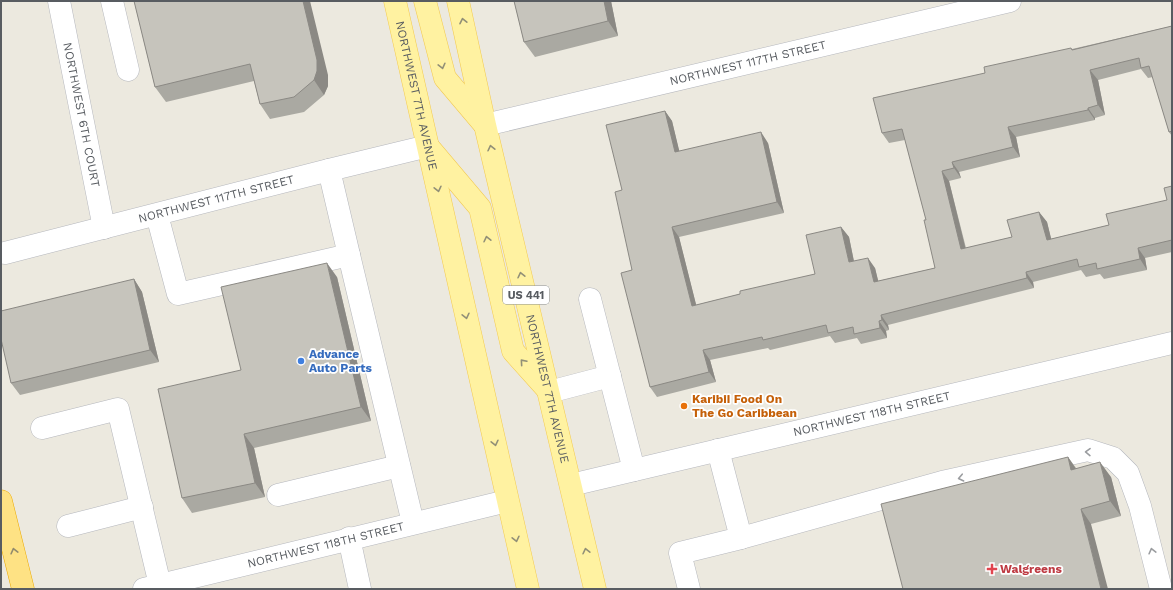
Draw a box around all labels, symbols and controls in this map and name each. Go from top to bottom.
one-way arrow [459,18,467,25]
street label: NORTHWEST 7TH AVENUE [393,20,440,172]
street label: NORTHWEST 117TH STREET [668,38,827,88]
street label: NORTHWEST 6TH COURT [60,41,103,188]
one-way arrow [437,62,446,69]
one-way arrow [487,145,495,151]
street label: NORTHWEST 117TH STREET [137,172,296,226]
one-way arrow [433,186,441,192]
one-way arrow [484,236,492,242]
one-way arrow [517,272,525,278]
road number: US 441 [503,286,549,304]
one-way arrow [462,313,470,319]
street label: NORTHWEST 7TH AVENUE [523,313,572,465]
place label: Advance Auto Parts [309,347,373,375]
marker: Advance Auto Parts [296,356,306,366]
one-way arrow [521,360,528,367]
street label: NORTHWEST 118TH STREET [792,389,952,439]
place label: Karibii Food On The Go Caribbean [692,392,797,420]
marker: Karibii Food On The Go Caribbean [679,401,689,411]
one-way arrow [490,440,498,446]
one-way arrow [1084,448,1090,456]
one-way arrow [957,474,964,482]
street label: NORTHWEST 118TH STREET [246,519,406,571]
one-way arrow [512,535,520,542]
one-way arrow [10,548,18,554]
one-way arrow [583,548,591,554]
one-way arrow [1148,548,1156,554]
place label: Walgreens [1000,562,1062,576]
marker: Walgreens [987,564,997,574]

